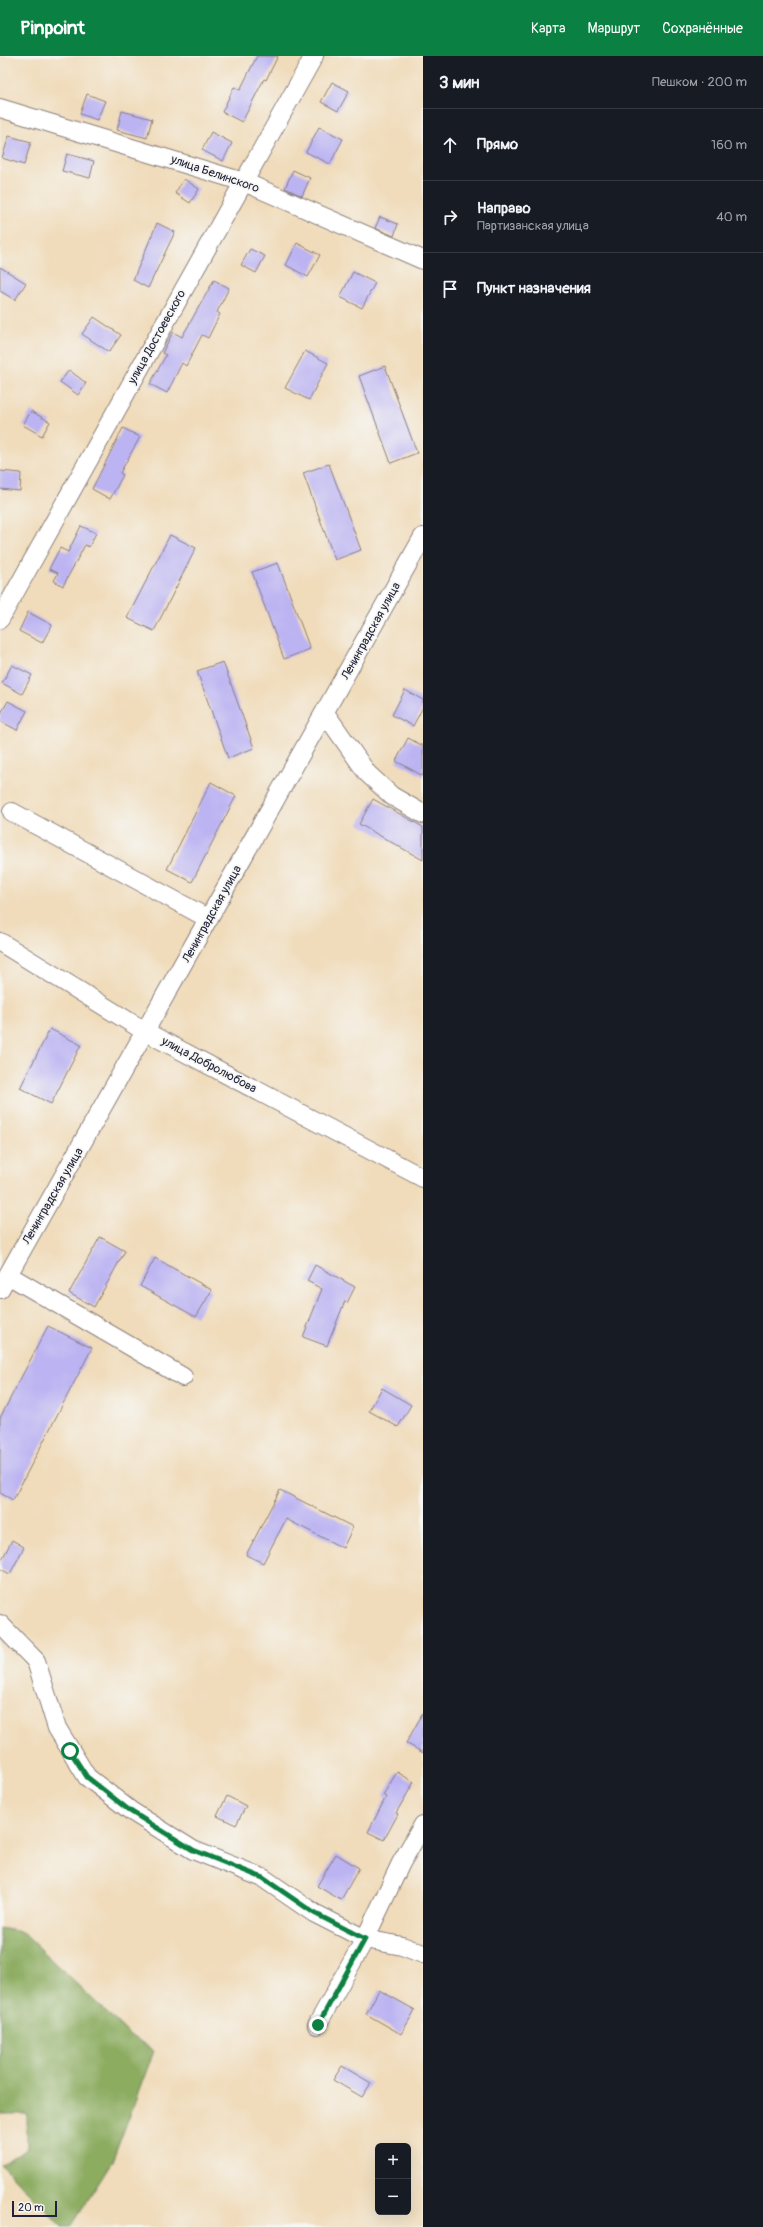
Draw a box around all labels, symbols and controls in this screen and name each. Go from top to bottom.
text: Pinpoint [20,16,85,40]
text: Карта [531,20,566,37]
text: Маршрут [588,20,640,37]
text: Сохранённые [662,20,743,37]
text: 3 мин [439,72,479,93]
text: Пешком · 200 m [652,74,747,90]
icon: ahead [439,134,461,156]
text: Прямо [477,135,518,154]
text: 160 m [711,137,747,153]
street label: улица Белинского [168,152,262,196]
text: Направо [477,199,531,218]
icon: right [439,206,461,228]
text: 40 m [716,209,747,225]
text: Партизанская улица [477,218,589,234]
icon: arrive [439,278,461,300]
text: Пункт назначения [477,279,591,298]
street label: улица Достоевского [124,287,189,388]
street label: Ленинградская улица [338,579,404,683]
street label: Ленинградская улица [179,862,245,966]
street label: улица Добролюбова [158,1033,260,1097]
street label: Ленинградская улица [19,1145,87,1248]
route start [61,1742,79,1760]
route end [309,2016,327,2034]
map controls [375,2143,411,2215]
button: + [375,2143,411,2179]
button: − [375,2179,411,2215]
scale bar [12,2199,57,2218]
text: 20 m [18,2201,44,2214]

